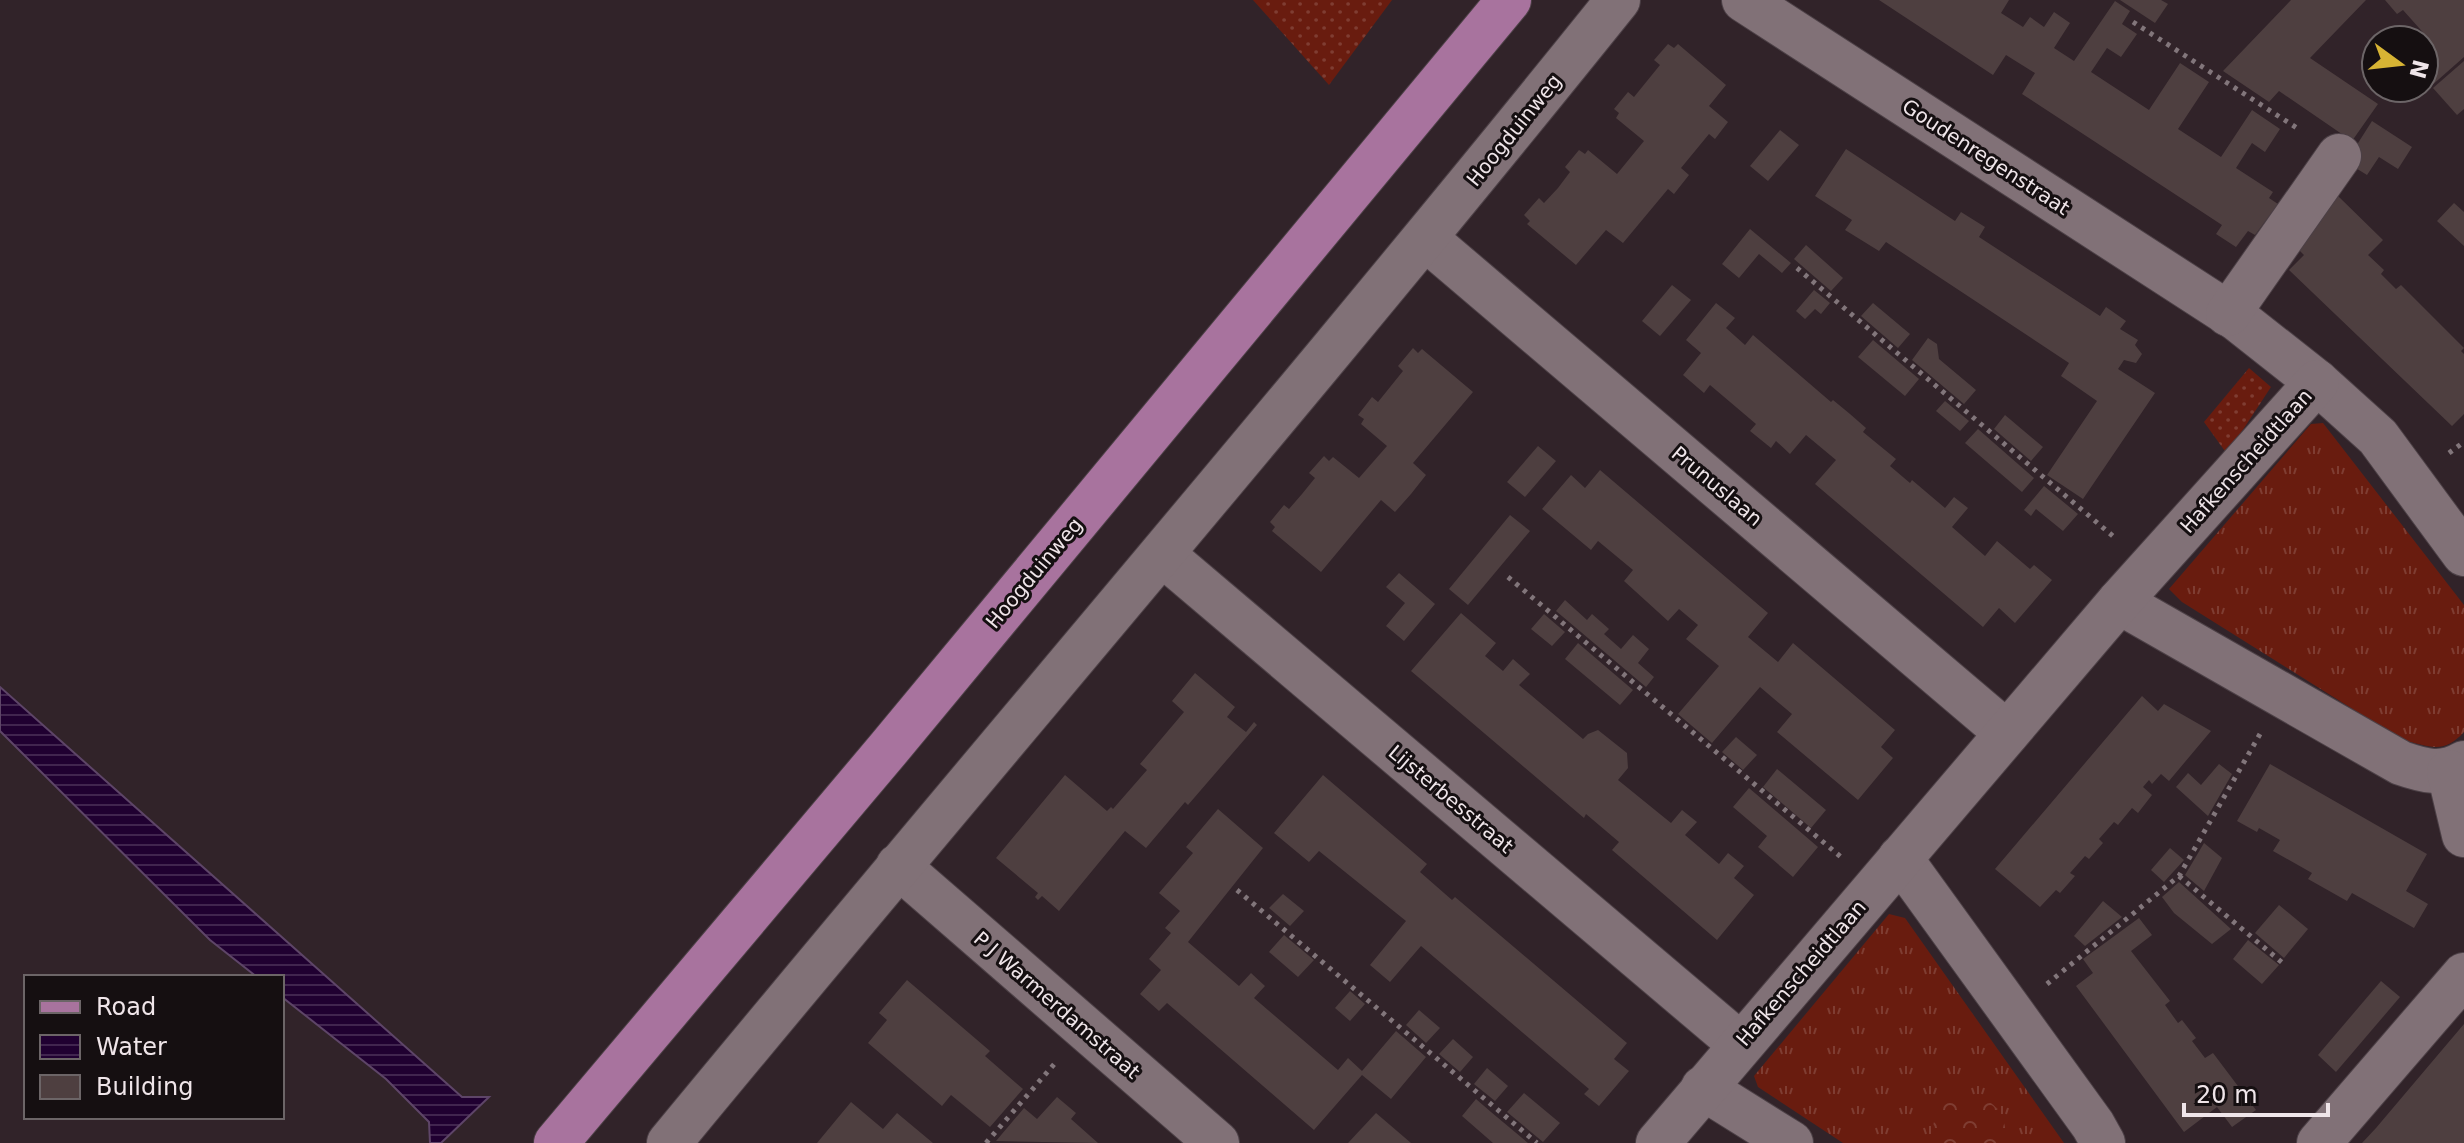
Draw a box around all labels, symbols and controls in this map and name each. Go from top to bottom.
north arrow [2360,24,2440,104]
text: N [2404,57,2433,81]
street label: Hoogduinweg [1462,69,1566,191]
street label: Goudenregenstraat [1898,94,2074,220]
street label: Hafkenscheidtlaan [2175,384,2317,538]
street label: Prunuslaan [1667,441,1767,531]
street label: Hoogduinweg [981,513,1087,633]
street label: Lijsterbesstraat [1384,740,1518,858]
street label: Hafkenscheidtlaan [1731,895,1871,1051]
street label: P J Warmerdamstraat [969,926,1145,1084]
legend [24,975,284,1119]
text: Road [96,993,156,1021]
text: Water [96,1033,167,1061]
scale bar [2184,1067,2328,1117]
text: Building [96,1073,193,1101]
text: 20 m [2196,1081,2258,1109]

